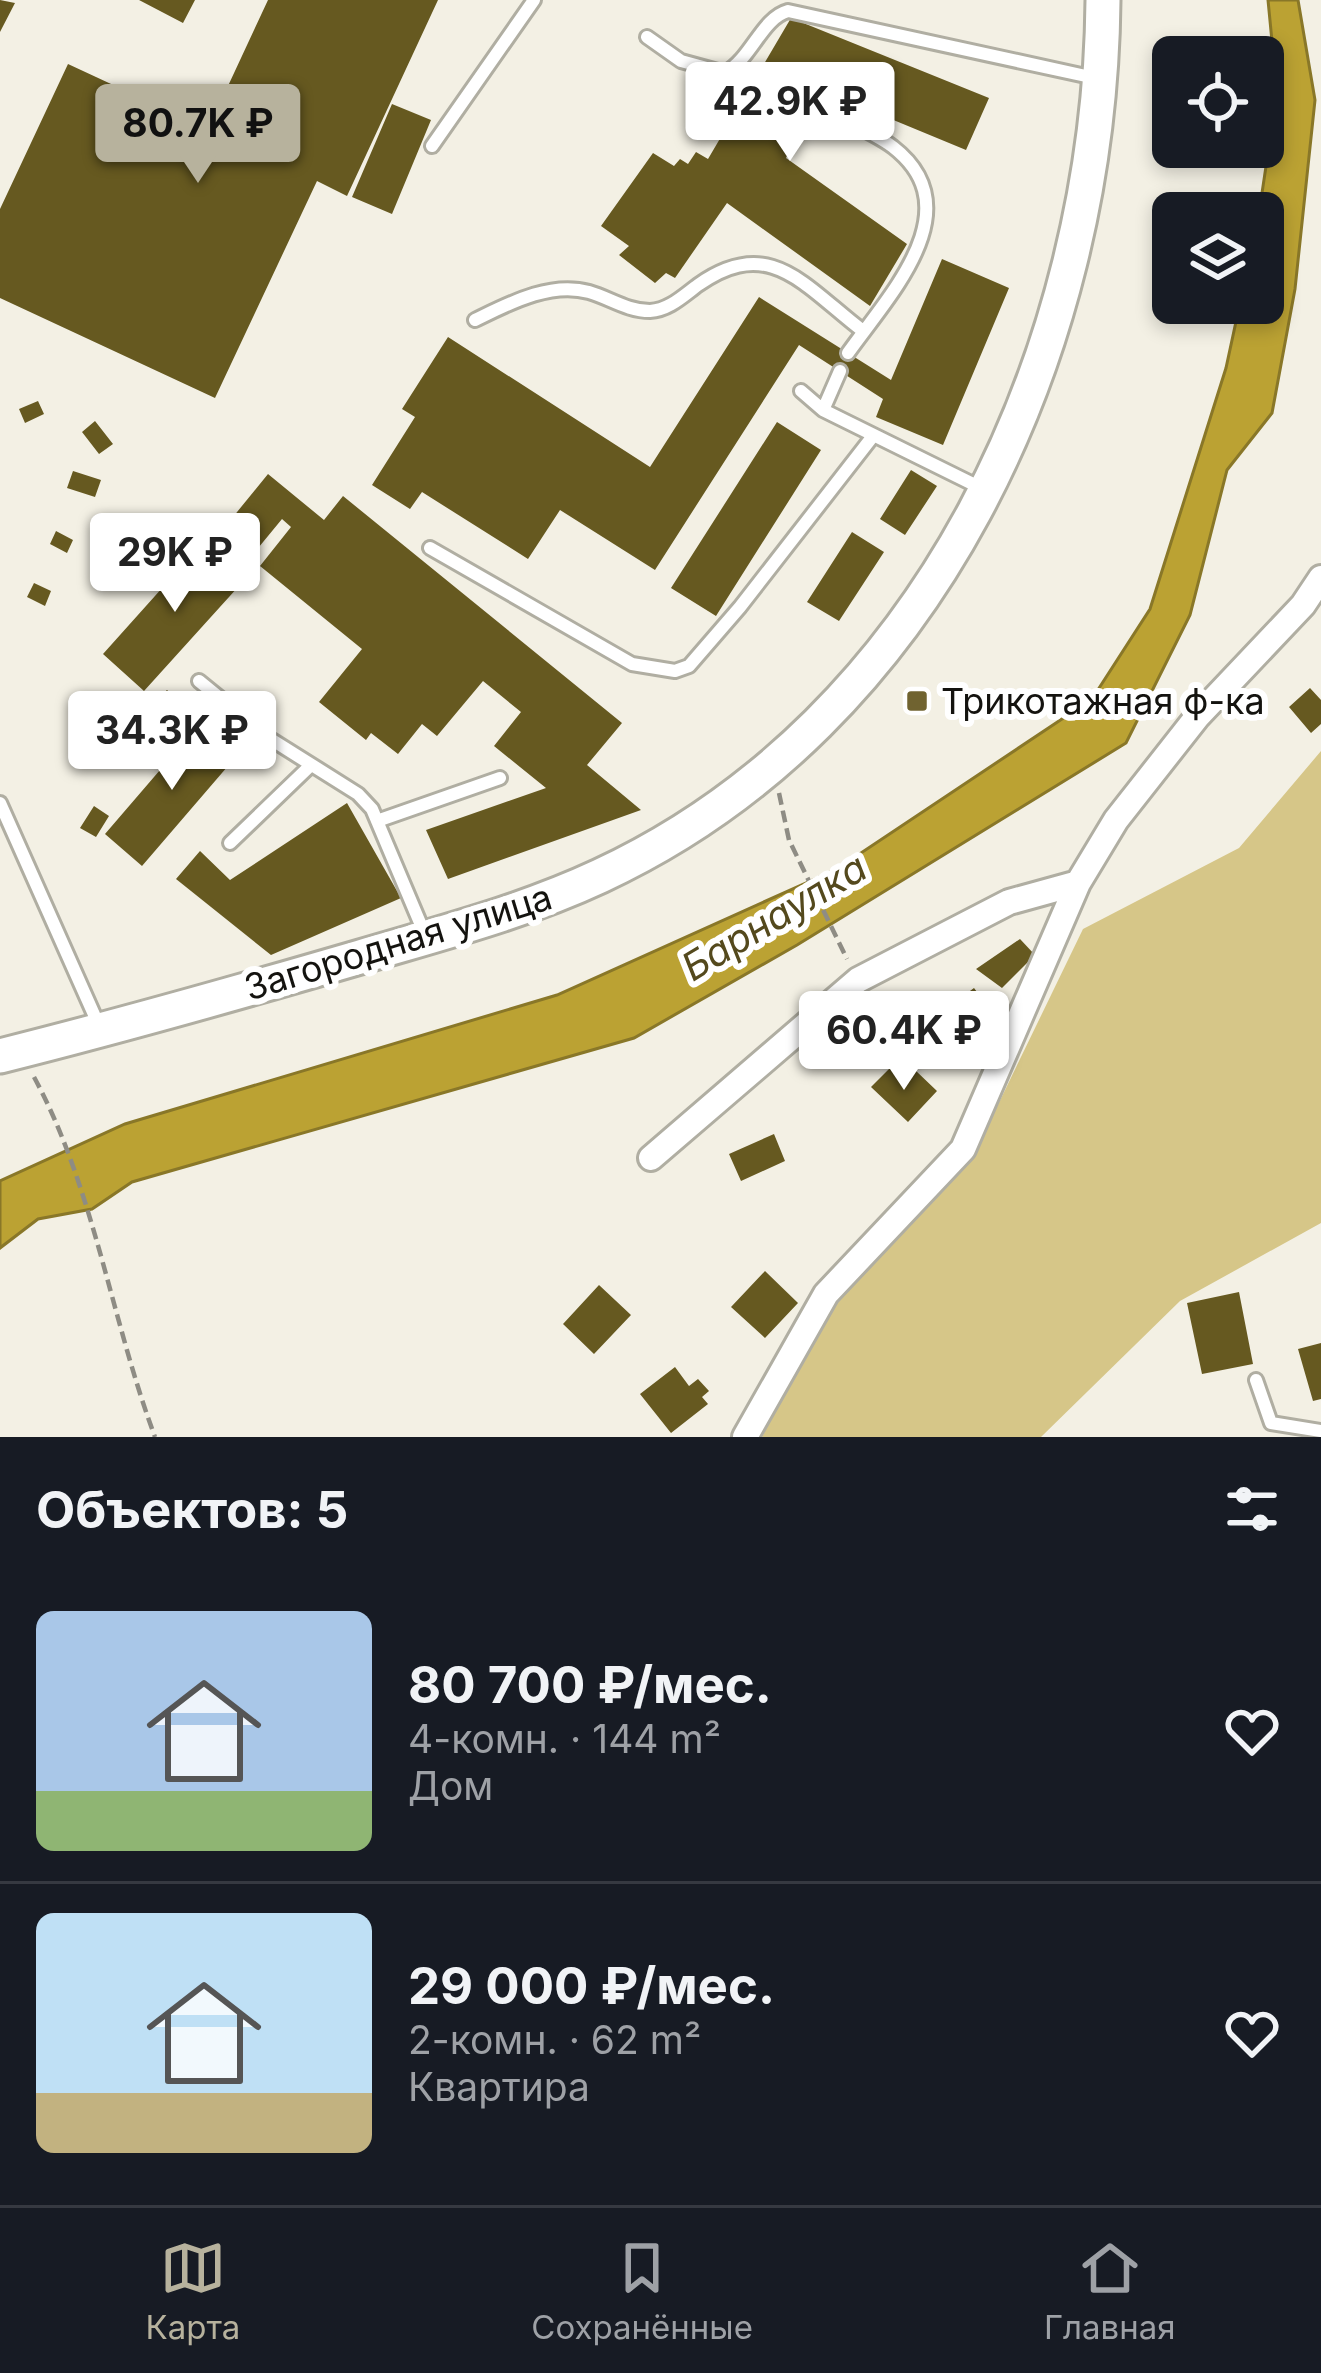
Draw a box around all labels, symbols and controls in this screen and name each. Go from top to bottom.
map controls [1152,36,1284,324]
button: locate [1152,36,1284,168]
pin: 42.9K ₽ [679,62,901,164]
text: 42.9K ₽ [712,77,868,124]
pin: 80.7K ₽ [87,84,309,186]
text: 80.7K ₽ [122,99,274,146]
button: layers [1152,192,1284,324]
pin: 29K ₽ [91,513,259,615]
text: 29K ₽ [117,528,233,575]
place label: Трикотажная ф-ка [941,679,1265,723]
marker: Трикотажная ф-ка [904,688,930,714]
pin: 34.3K ₽ [61,691,283,793]
text: 34.3K ₽ [95,706,249,753]
water label: Барнаулка [673,843,875,990]
street label: Загородная улица [239,874,557,1010]
pin: 60.4K ₽ [793,991,1015,1093]
text: 60.4K ₽ [826,1006,982,1053]
icon: filters [1219,1476,1285,1542]
text: Объектов: 5 [36,1479,348,1540]
text: 80 700 ₽/мес. [408,1654,772,1715]
icon: home [132,1659,276,1803]
icon: heart [1219,1698,1285,1764]
text: 4-комн. · 144 m² [408,1715,721,1762]
text: Дом [408,1762,493,1809]
text: 29 000 ₽/мес. [408,1955,775,2016]
icon: home [132,1961,276,2105]
icon: heart [1219,2000,1285,2066]
text: 2-комн. · 62 m² [408,2016,701,2063]
text: Квартира [408,2063,590,2110]
tab: Карта [146,2235,240,2347]
tab: Сохранённые [531,2235,753,2347]
tab: Главная [1044,2235,1175,2347]

